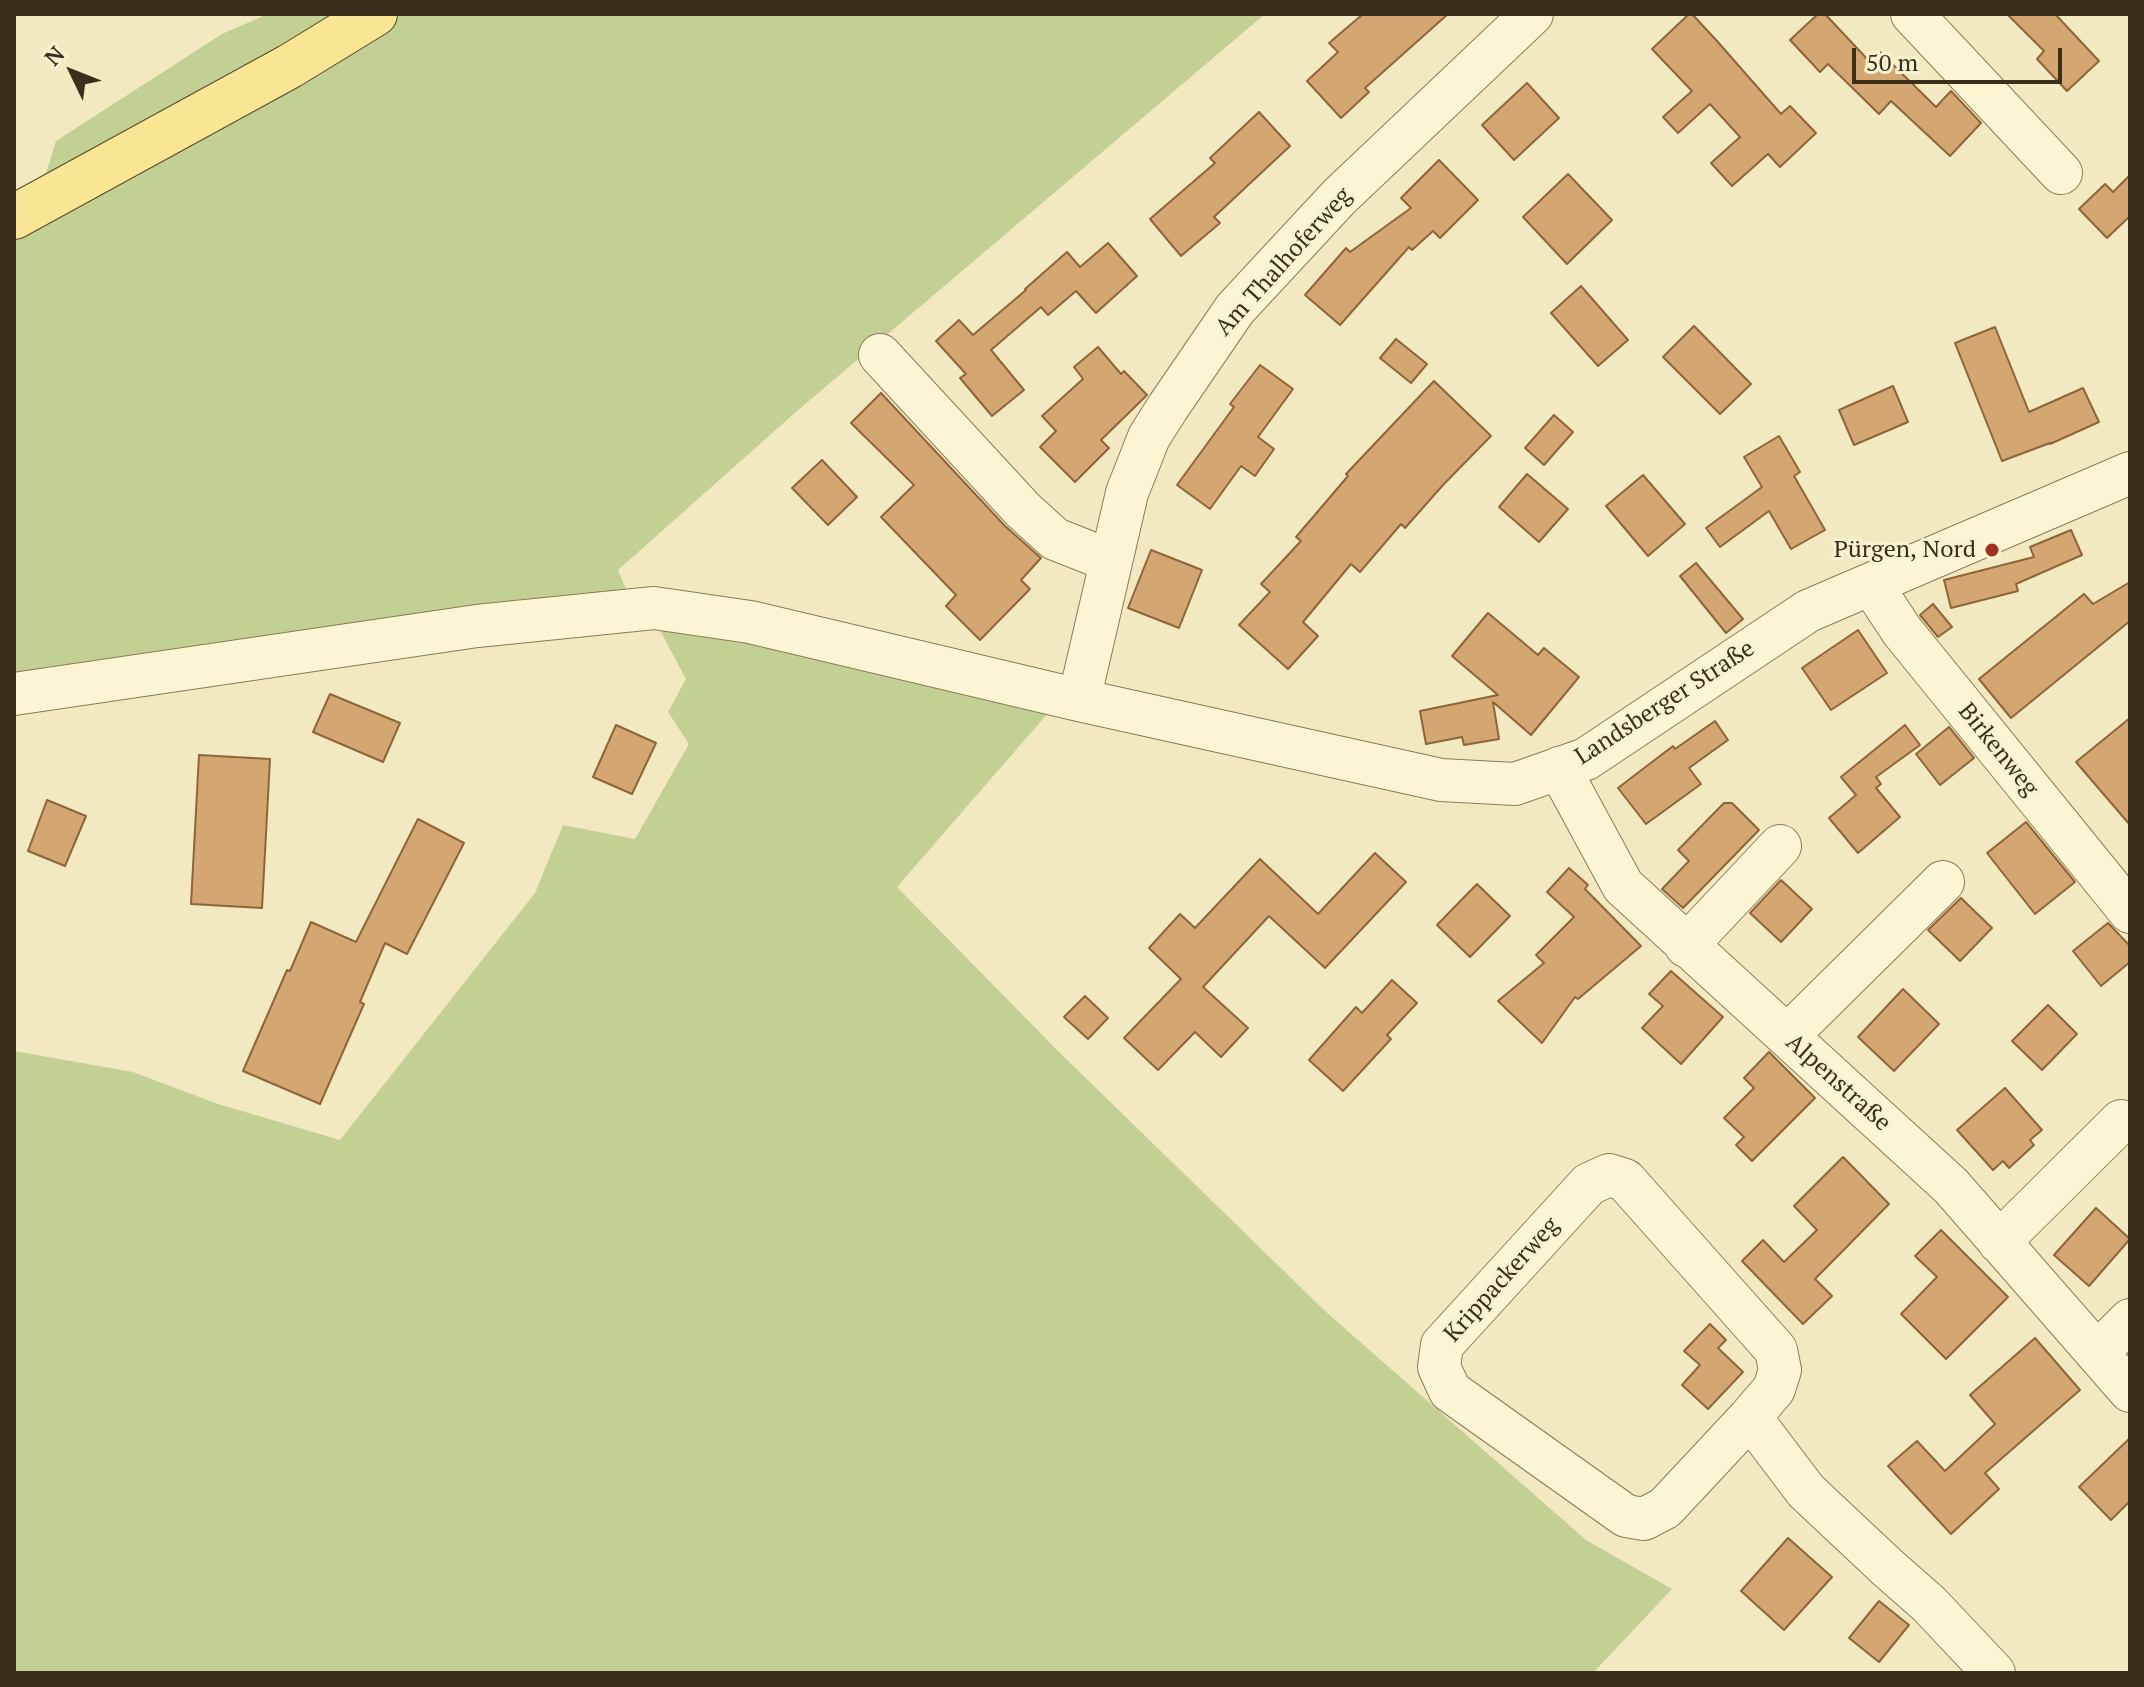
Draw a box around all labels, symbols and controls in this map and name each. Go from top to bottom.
north arrow [32,32,112,112]
scale bar [1856,32,2066,82]
text: N [38,39,70,71]
text: 50 m [1866,46,1918,78]
street label: Am Thalhoferweg [1210,182,1358,342]
place label: Pürgen, Nord [1834,536,1976,564]
marker: Pürgen, Nord [1983,541,2001,559]
street label: Landsberger Straße [1570,634,1760,772]
street label: Birkenweg [1952,698,2044,802]
street label: Alpenstraße [1779,1028,1897,1138]
street label: Krippackerweg [1438,1212,1566,1348]

